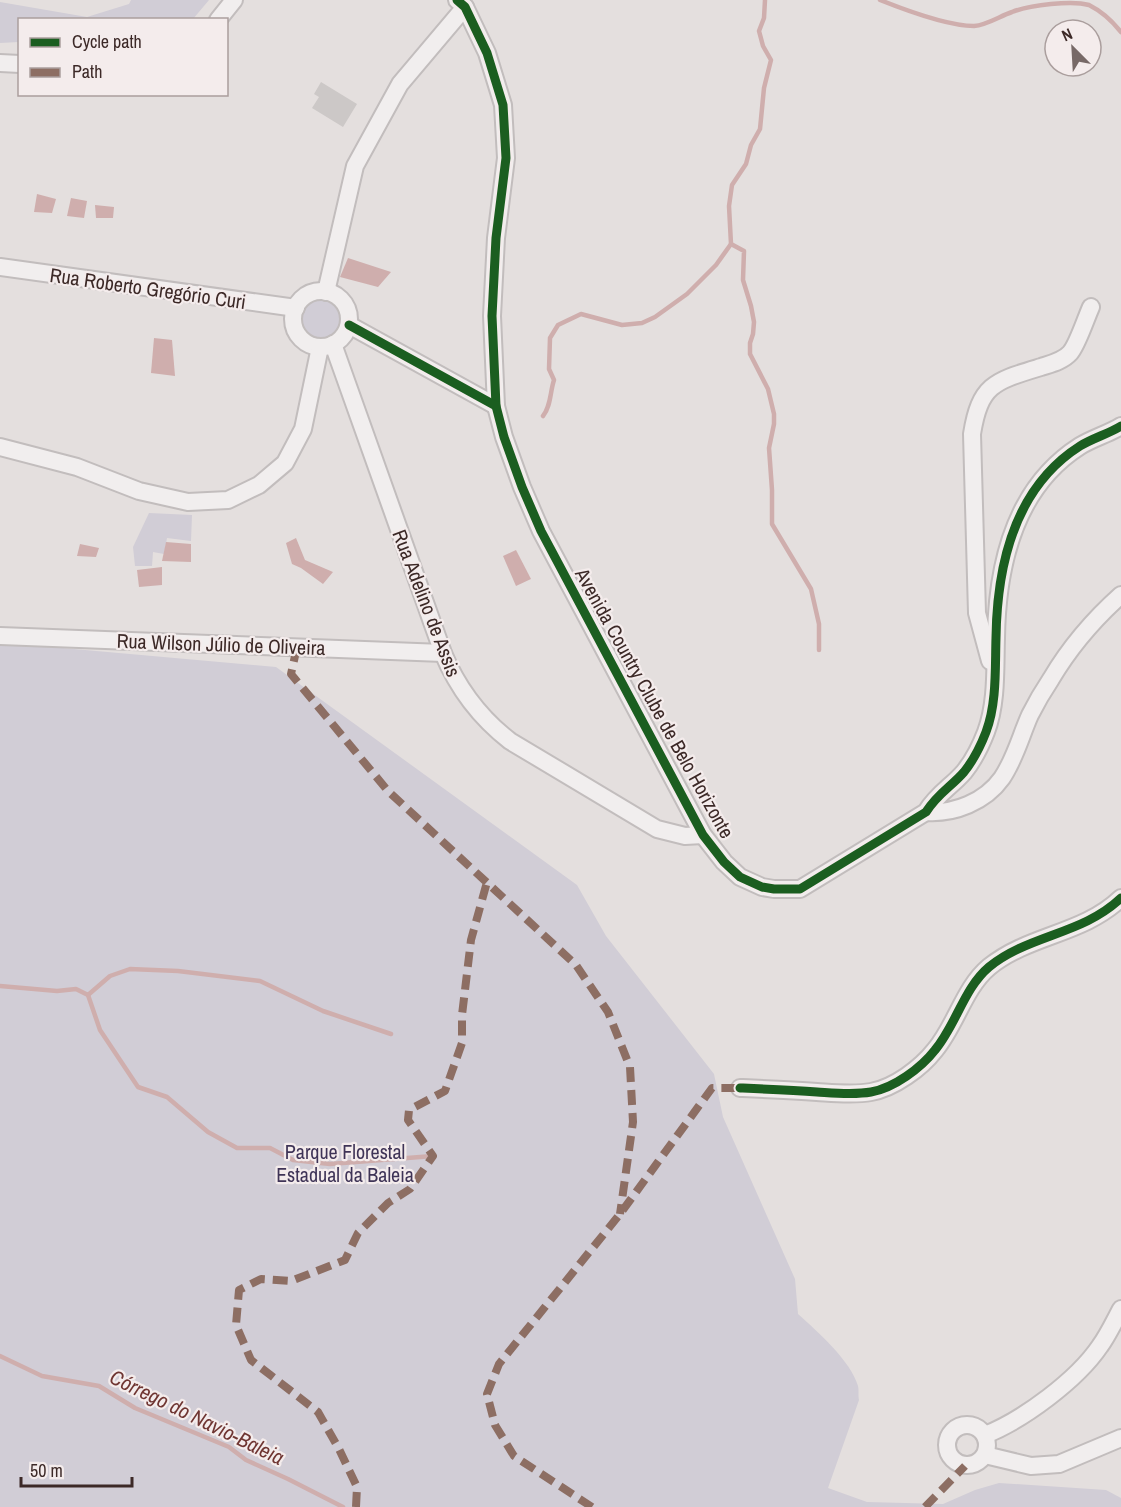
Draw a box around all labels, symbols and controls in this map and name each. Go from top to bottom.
legend [18,18,228,96]
north arrow [1043,18,1103,78]
text: N [1058,22,1076,46]
text: Cycle path [72,29,142,54]
text: Path [72,59,102,84]
street label: Rua Roberto Gregório Curi [48,261,248,315]
street label: Rua Adelino de Assis [386,525,468,681]
street label: Avenida Country Clube de Belo Horizonte [569,562,741,843]
street label: Rua Wilson Júlio de Oliveira [116,627,326,661]
park label: Parque Florestal Estadual da Baleia [276,1138,414,1188]
water label: Córrego do Navio-Baleia [105,1362,289,1472]
scale bar [21,1450,132,1488]
text: 50 m [30,1458,63,1483]

